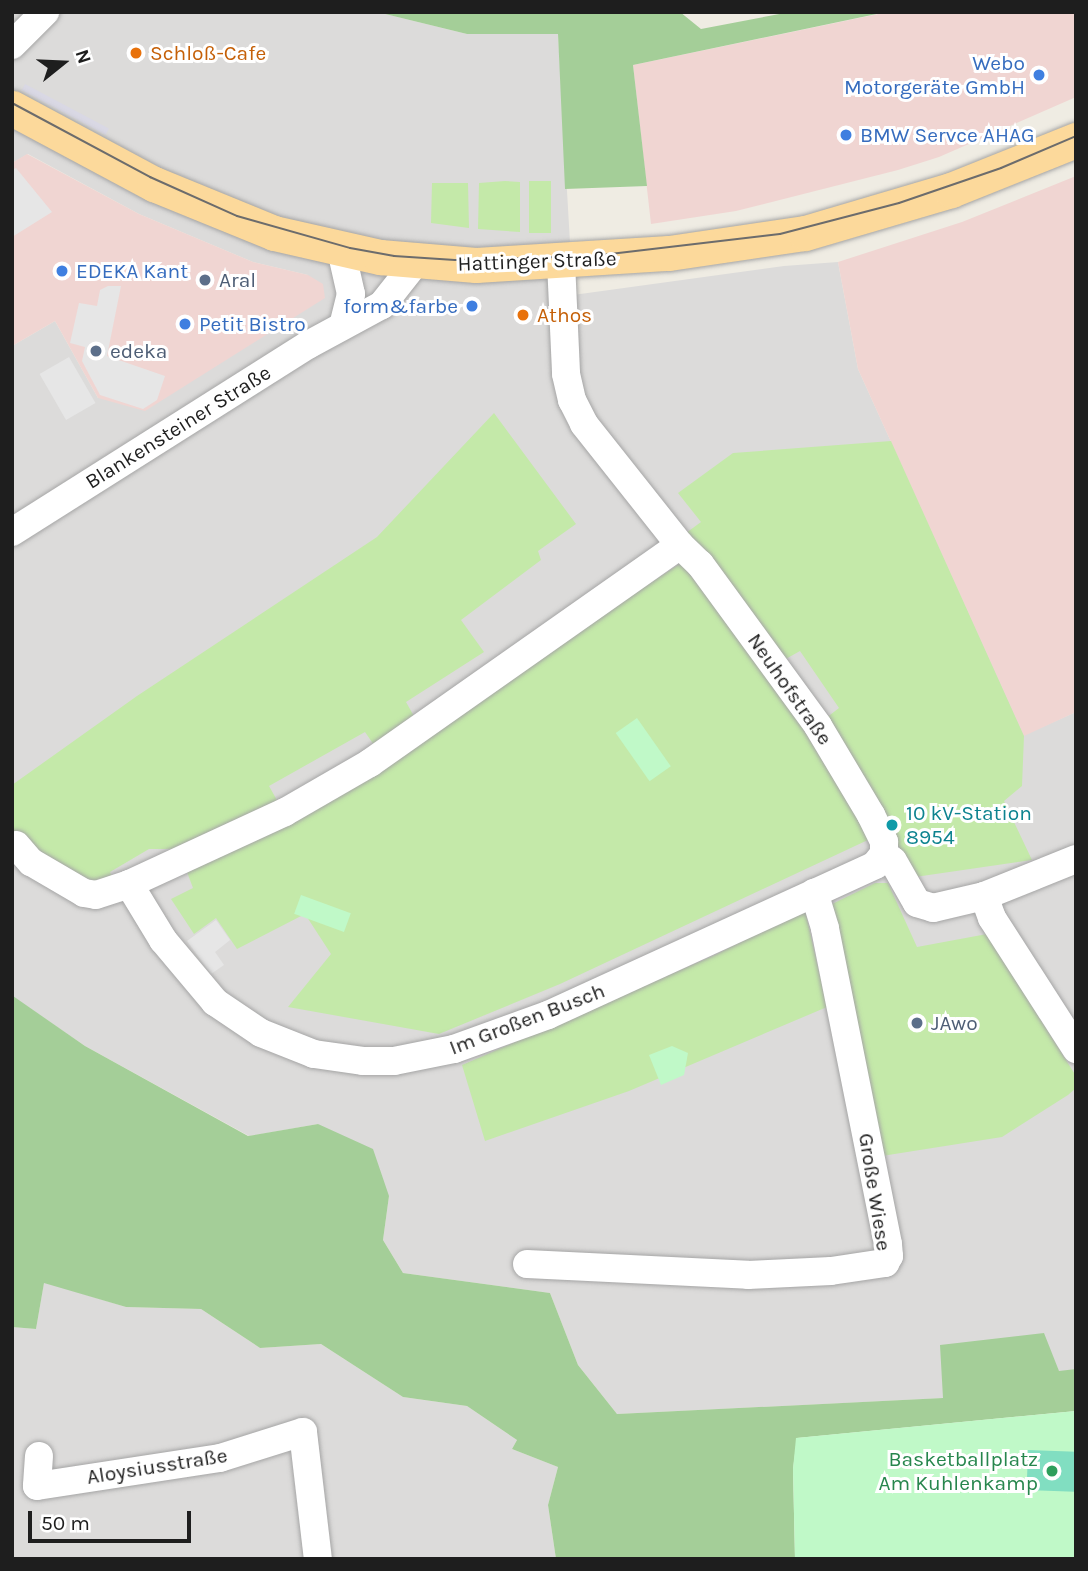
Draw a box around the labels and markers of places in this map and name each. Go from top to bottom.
place label: Schloß-Cafe [150,40,266,66]
marker: Schloß-Cafe [128,45,144,61]
place label: Webo Motorgeräte GmbH [844,50,1025,100]
marker: Webo Motorgeräte GmbH [1031,67,1047,83]
place label: BMW Servce AHAG [860,122,1035,148]
marker: BMW Servce AHAG [838,127,854,143]
place label: EDEKA Kant [76,258,188,284]
marker: EDEKA Kant [54,263,70,279]
place label: Aral [219,267,256,293]
marker: Aral [197,272,213,288]
place label: form&farbe [343,293,458,319]
marker: form&farbe [464,298,480,314]
place label: Athos [537,302,592,328]
marker: Athos [515,307,531,323]
place label: Petit Bistro [199,311,306,337]
marker: Petit Bistro [177,316,193,332]
place label: edeka [110,338,167,364]
marker: edeka [88,343,104,359]
place label: 10 kV-Station 8954 [906,800,1032,850]
marker: 10 kV-Station 8954 [884,817,900,833]
place label: JAwo [931,1010,978,1036]
marker: JAwo [909,1015,925,1031]
place label: Basketballplatz Am Kuhlenkamp [879,1446,1038,1496]
marker: Basketballplatz Am Kuhlenkamp [1044,1463,1060,1479]

